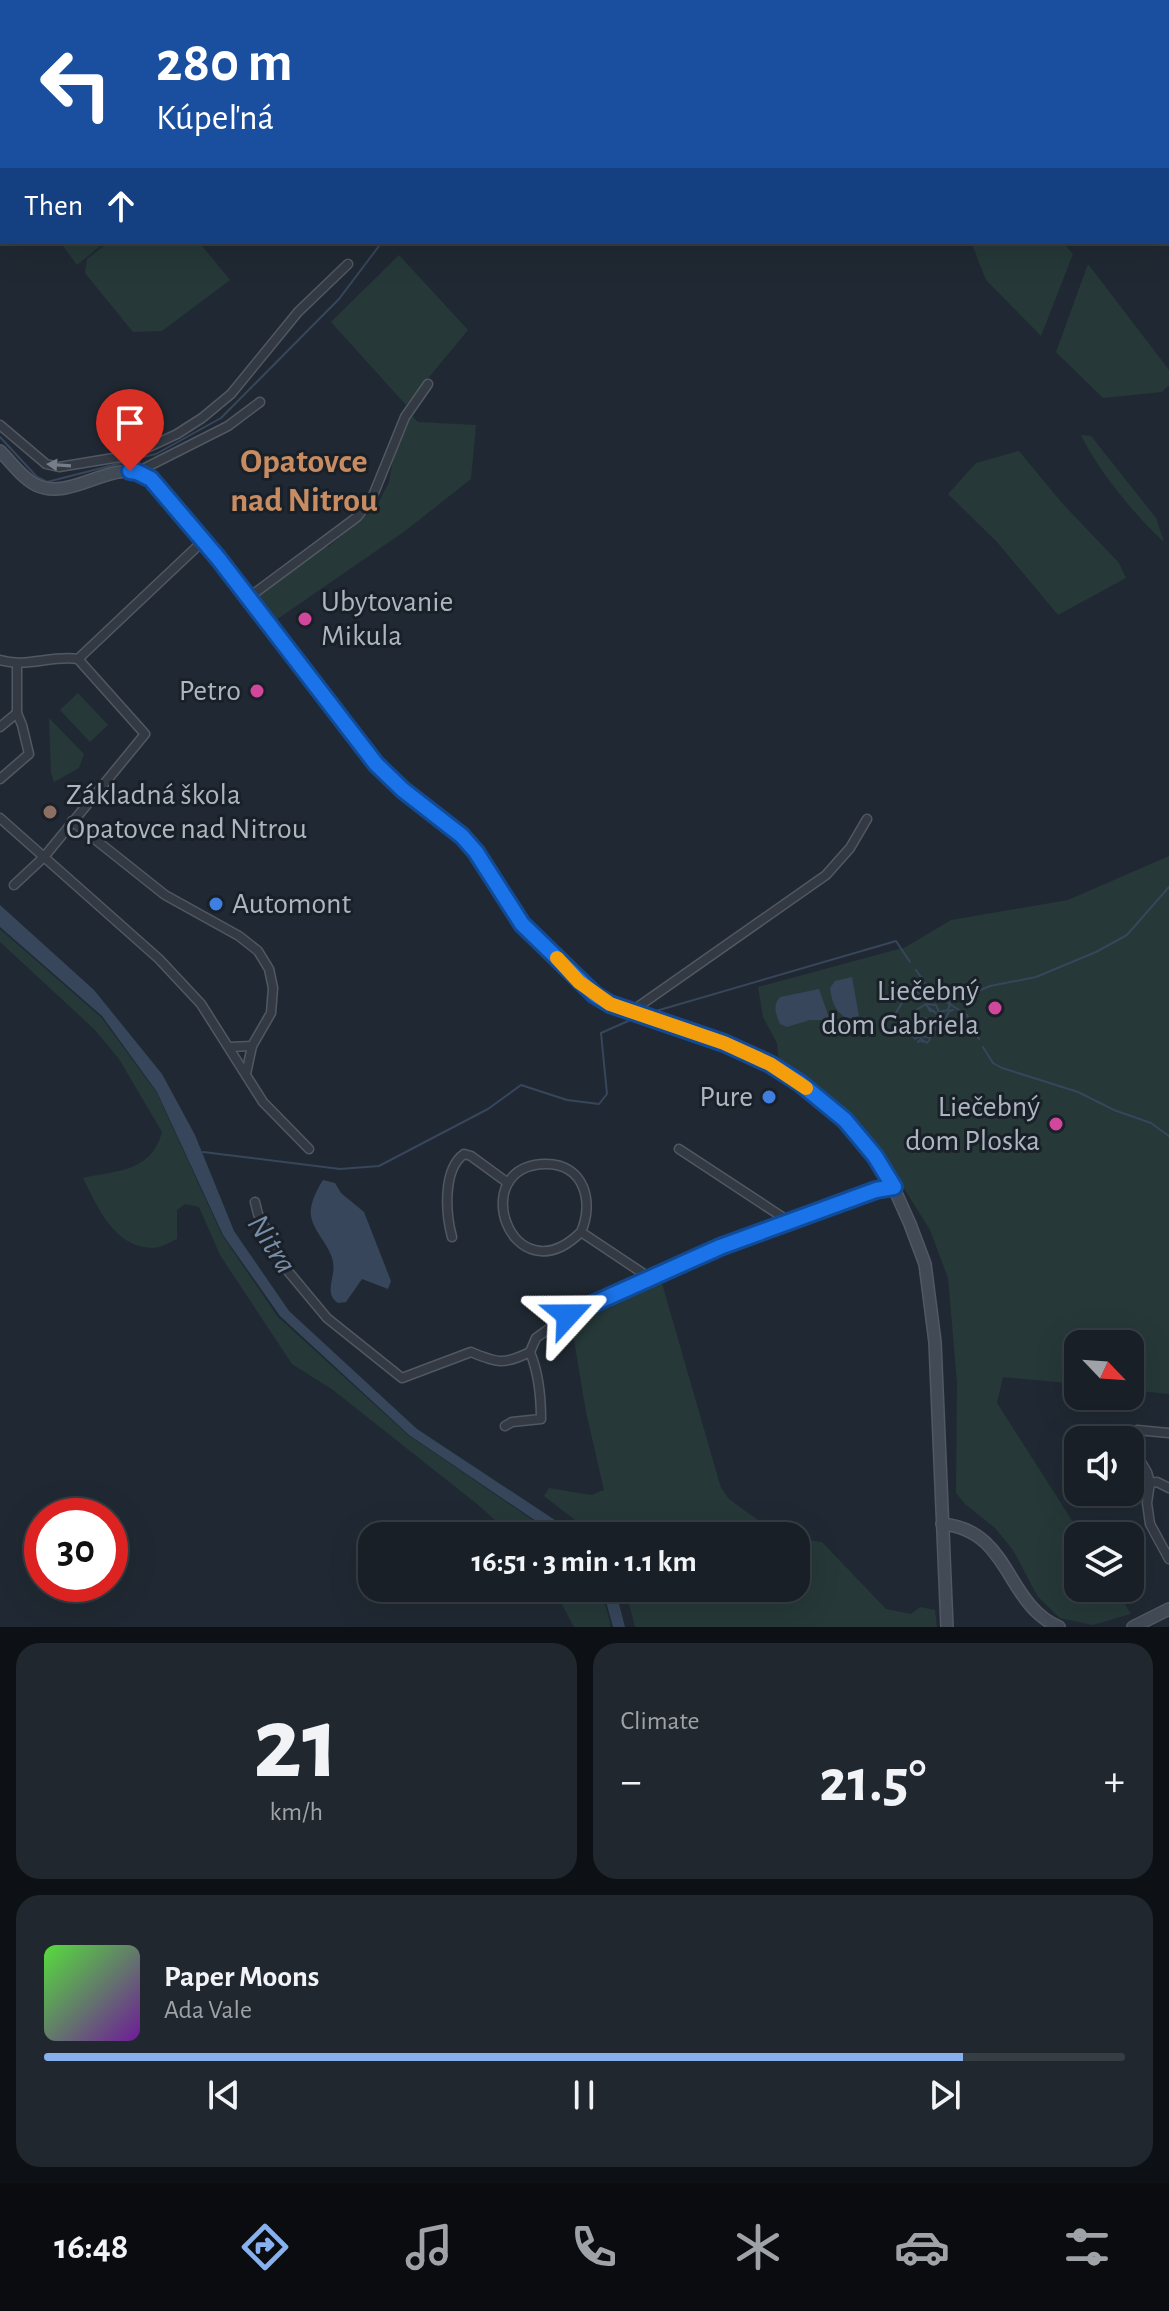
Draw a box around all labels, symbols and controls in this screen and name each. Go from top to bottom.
icon: left [24,32,128,136]
text: 280 m [156,35,293,91]
text: Kúpeľná [156,100,274,136]
icon: ahead [99,184,143,228]
text: Then [24,191,83,221]
pin [96,389,164,471]
icon: arrive [108,401,152,445]
district label: Opatovce nad Nitrou [230,445,378,518]
one-way arrow [47,458,72,471]
place label: Ubytovanie Mikula [321,587,453,651]
marker: Ubytovanie Mikula [296,610,314,628]
place label: Petro [179,676,241,706]
marker: Petro [248,682,266,700]
place label: Základná škola Opatovce nad Nitrou [66,780,307,844]
marker: Základná škola Opatovce nad Nitrou [41,803,59,821]
place label: Automont [232,889,352,919]
marker: Automont [207,895,225,913]
place label: Liečebný dom Gabriela [821,976,979,1040]
marker: Liečebný dom Gabriela [986,999,1004,1017]
place label: Pure [699,1082,753,1112]
marker: Pure [760,1088,778,1106]
place label: Liečebný dom Ploska [905,1092,1040,1156]
marker: Liečebný dom Ploska [1047,1115,1065,1133]
water label: Nitra [241,1209,303,1279]
position arrow [526,1273,610,1357]
north arrow [1064,1330,1144,1410]
map controls [1064,1330,1144,1602]
button: sound [1064,1426,1144,1506]
speed limit sign: 30 [24,1498,128,1602]
button: layers [1064,1522,1144,1602]
text: 16:51 · 3 min · 1.1 km [471,1547,697,1577]
text: 21 [253,1693,339,1797]
text: Climate [621,1708,699,1734]
text: 21.5° [819,1752,926,1812]
text: − [621,1760,642,1804]
text: + [1104,1760,1125,1804]
text: km/h [269,1799,323,1825]
text: Paper Moons [164,1962,319,1992]
text: Ada Vale [164,1997,252,2023]
icon: previous [202,2073,246,2117]
icon: pause [562,2073,606,2117]
icon: next [923,2073,967,2117]
icon: directions [237,2219,293,2275]
icon: music [401,2219,457,2275]
icon: phone [566,2219,622,2275]
icon: climate [730,2219,786,2275]
icon: car [894,2219,950,2275]
icon: filters [1059,2219,1115,2275]
text: 16:48 [54,2229,129,2265]

